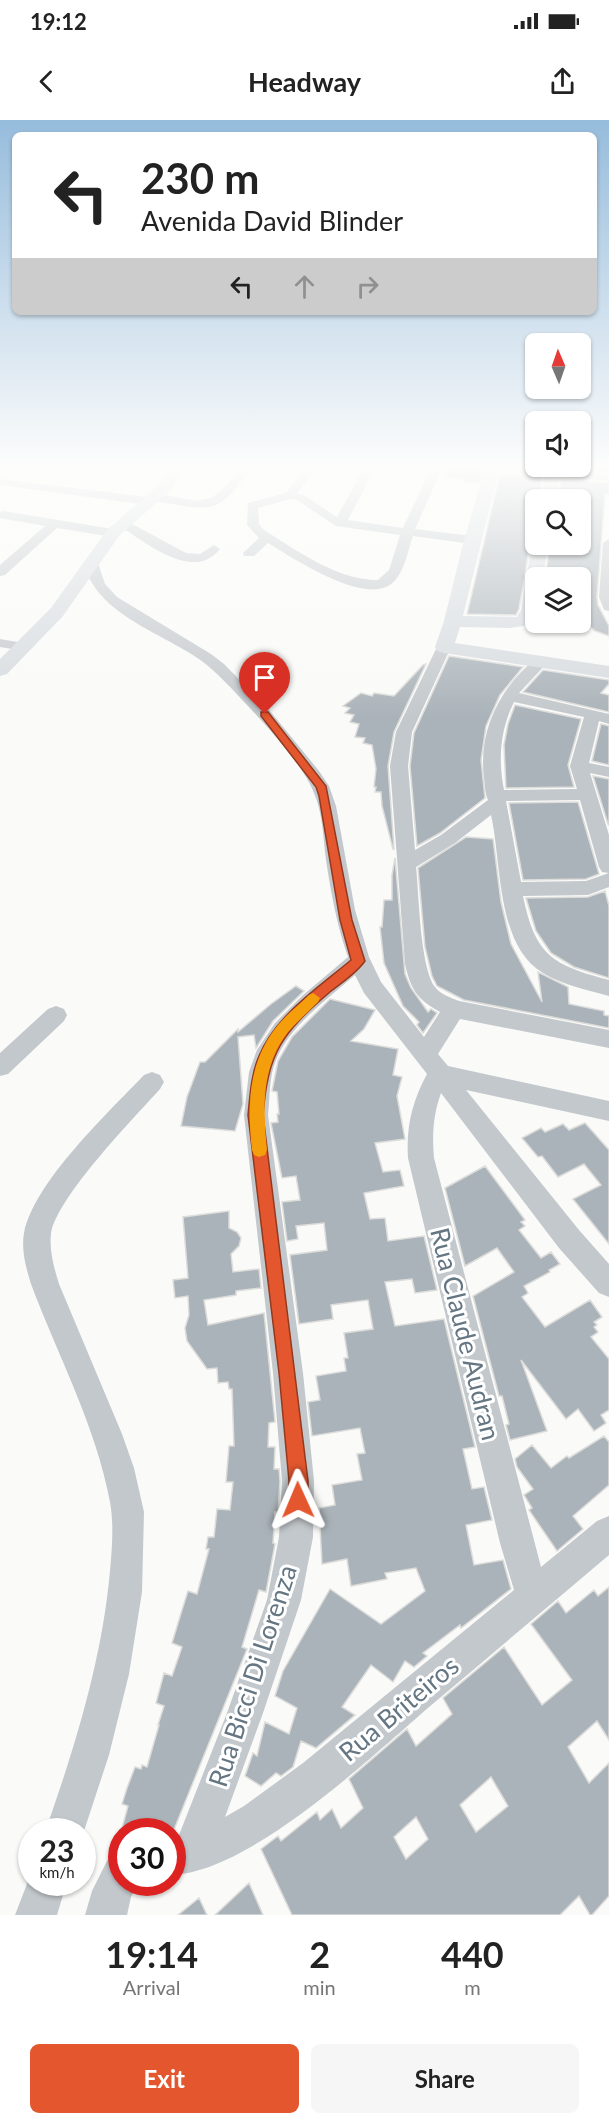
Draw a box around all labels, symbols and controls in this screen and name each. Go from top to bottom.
text: 19:12 [30,8,87,35]
icon: back [30,65,63,98]
text: Headway [248,65,361,98]
icon: share [546,65,579,98]
text: 230 m [141,153,259,203]
icon: left [42,156,120,234]
text: Avenida David Blinder [141,204,403,237]
icon: left [225,270,258,303]
icon: ahead [288,270,321,303]
icon: right [351,270,384,303]
north arrow [525,333,591,399]
map controls [525,333,591,633]
button: sound [525,411,591,477]
button: search [525,489,591,555]
button: layers [525,567,591,633]
pin [239,652,290,714]
icon: arrive [248,661,281,694]
street label: Rua Claude Audran [424,1224,508,1443]
position arrow [266,1468,330,1532]
street label: Rua Bicci Di Lorenza [201,1561,303,1791]
street label: Rua Briteiros [332,1649,465,1767]
speed limit sign: 30 [108,1818,186,1896]
text: 23 [40,1832,74,1868]
text: km/h [39,1863,75,1881]
text: 19:14 [105,1932,198,1976]
text: 2 [309,1932,330,1976]
text: 440 [441,1932,504,1976]
text: Arrival [123,1975,180,1999]
text: min [303,1975,336,1999]
text: m [464,1975,481,1999]
button: Exit [30,2044,299,2113]
button: Share [311,2044,579,2113]

